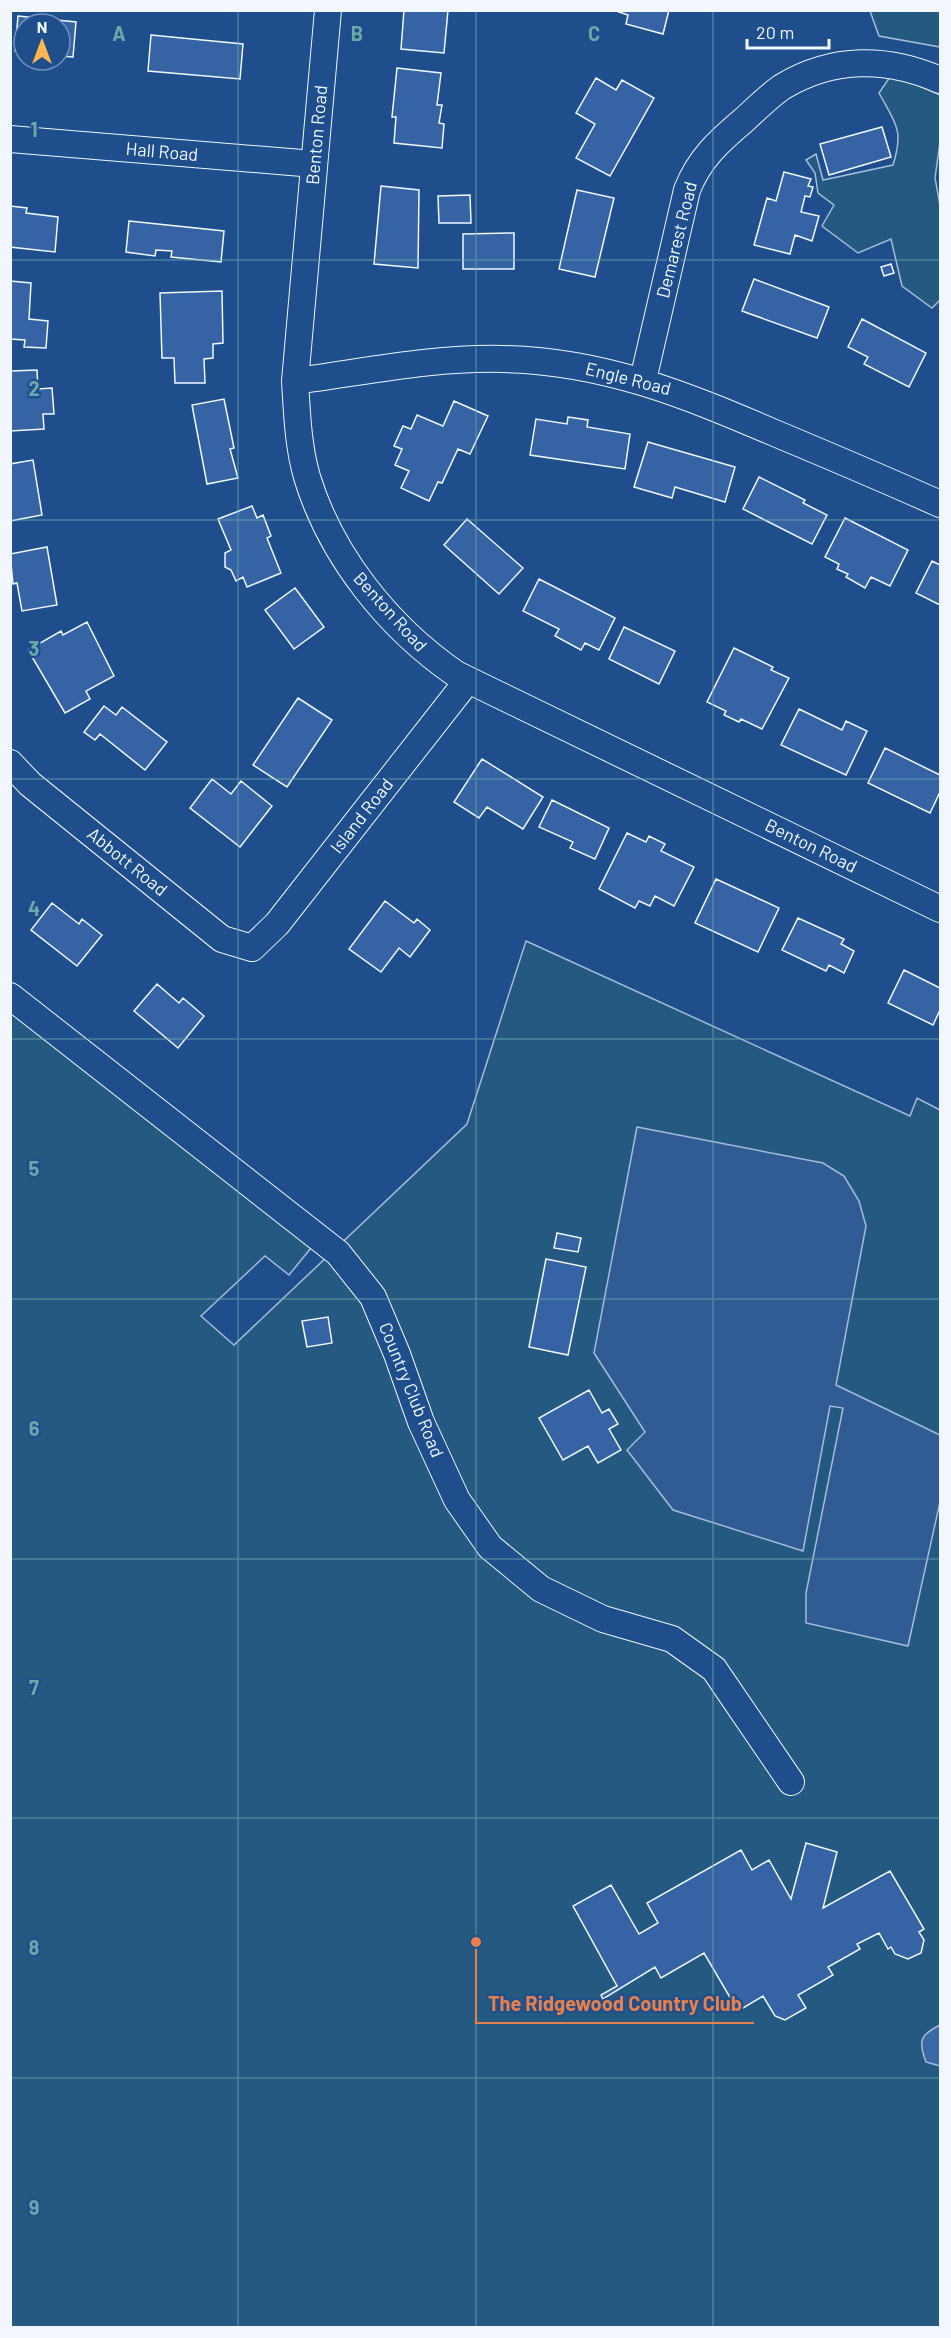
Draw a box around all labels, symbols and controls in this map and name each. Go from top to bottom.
north arrow [12,12,72,72]
scale bar [747,12,830,50]
text: N [37,17,47,36]
text: A [112,21,126,45]
text: B [351,21,363,45]
text: C [588,21,600,45]
text: 20 m [756,21,794,43]
street label: Benton Road [301,84,331,186]
text: 1 [30,117,38,141]
street label: Hall Road [125,137,199,165]
street label: Demarest Road [651,179,701,300]
street label: Engle Road [583,357,673,399]
text: 2 [28,376,40,400]
street label: Benton Road [349,567,432,656]
text: 3 [29,636,39,660]
street label: Island Road [325,773,397,857]
street label: Benton Road [762,813,861,877]
street label: Abbott Road [83,822,172,900]
text: 4 [28,896,40,920]
text: 5 [29,1156,40,1180]
street label: Country Club Road [375,1319,449,1460]
text: 6 [29,1416,40,1440]
text: 7 [29,1675,39,1699]
text: 8 [29,1935,40,1959]
callout: The Ridgewood Country Club [476,1985,754,2023]
text: The Ridgewood Country Club [488,1991,742,2015]
text: 9 [29,2195,39,2219]

